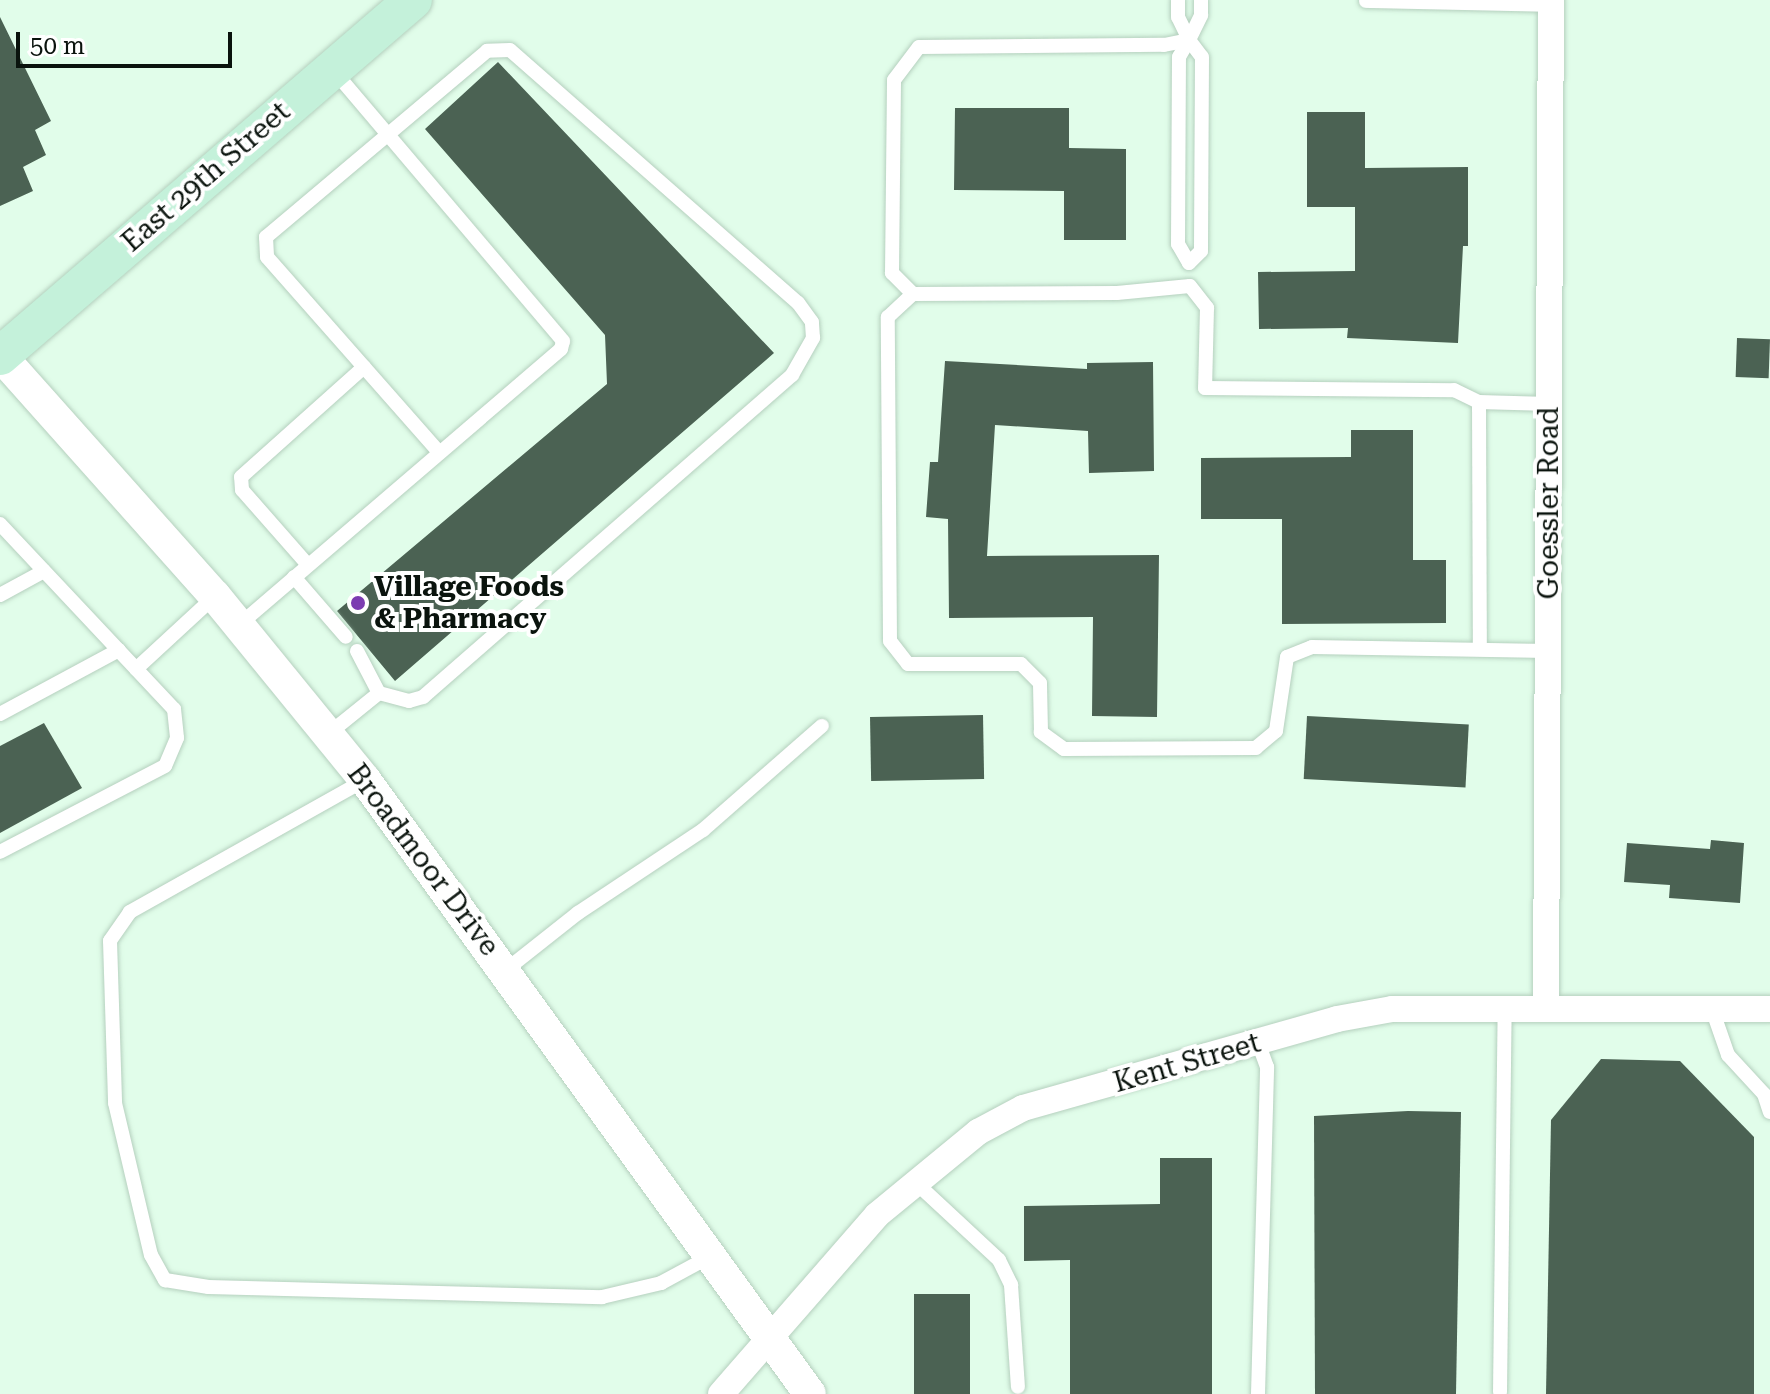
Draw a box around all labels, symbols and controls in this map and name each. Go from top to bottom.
scale bar [20,16,236,66]
text: 50 m [30,32,85,60]
street label: East 29th Street [115,95,297,259]
street label: Goessler Road [1532,407,1566,599]
place label: Village Foods & Pharmacy [374,570,564,636]
marker: Village Foods & Pharmacy [349,594,367,612]
street label: Broadmoor Drive [340,758,506,962]
street label: Kent Street [1110,1026,1264,1100]

